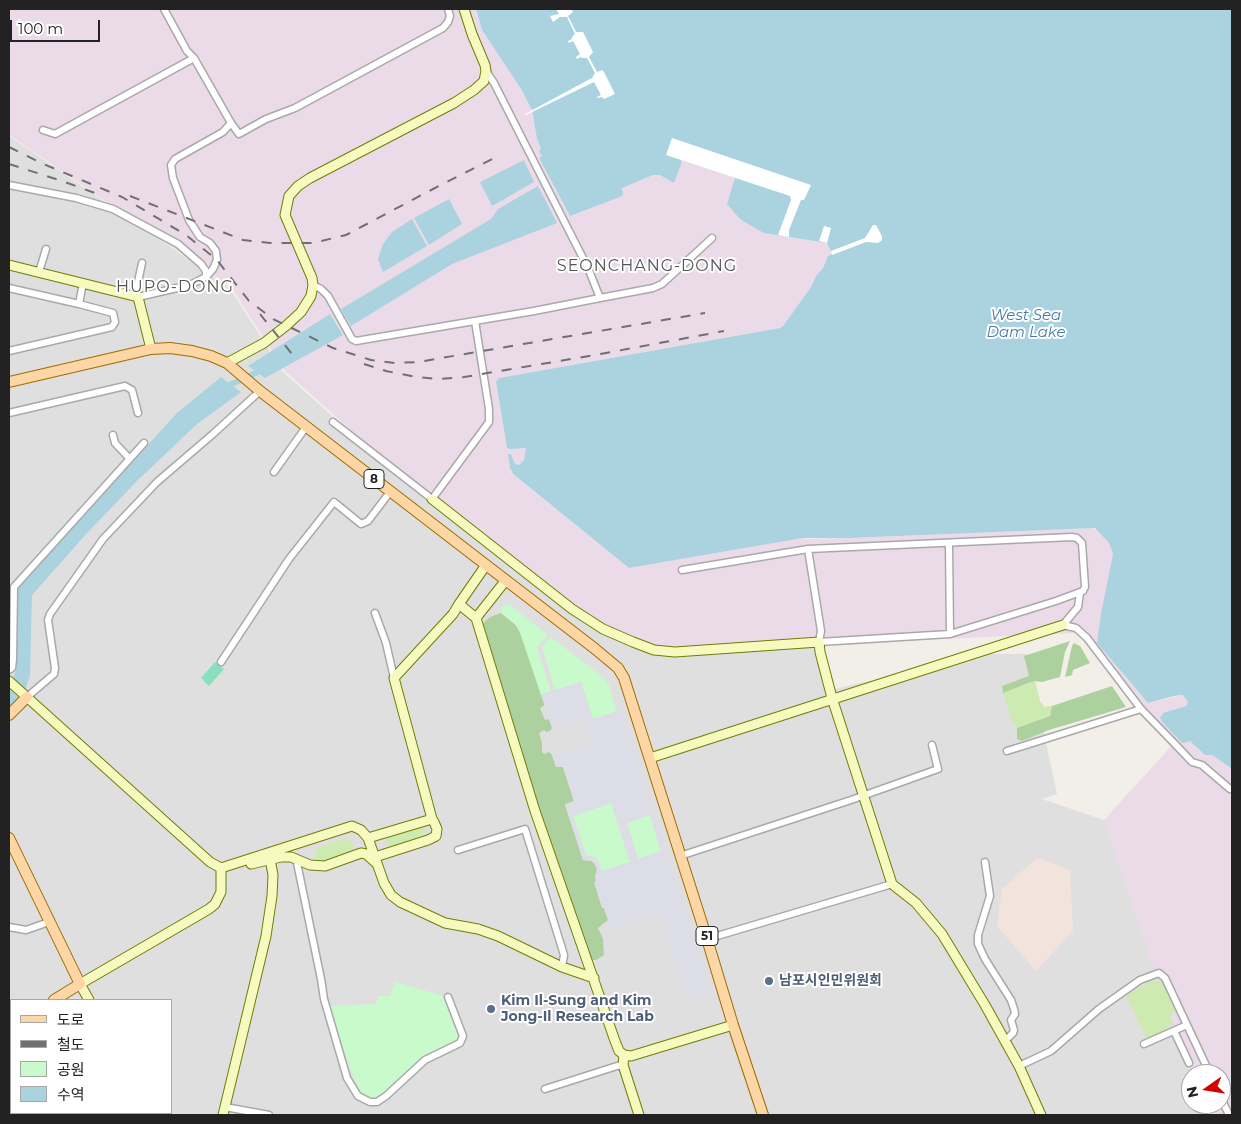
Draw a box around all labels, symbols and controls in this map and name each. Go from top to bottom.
scale bar [12,10,102,42]
text: 100 m [18,19,63,38]
district label: SEONCHANG-DONG [555,256,739,276]
district label: HUPO-DONG [115,277,235,297]
water label: West Sea Dam Lake [987,307,1065,342]
road number: 8 [364,469,384,488]
road number: 51 [696,926,718,946]
place label: 남포시인민위원회 [779,973,882,989]
marker: 남포시인민위원회 [763,975,775,987]
place label: Kim Il-Sung and Kim Jong-Il Research Lab [501,993,654,1026]
legend [10,999,172,1114]
marker: Kim Il-Sung and Kim Jong-Il Research Lab [485,1003,497,1015]
text: 도로 [57,1010,85,1029]
text: 철도 [57,1035,85,1054]
text: 공원 [57,1060,85,1079]
north arrow [1181,1064,1231,1114]
text: 수역 [57,1085,85,1104]
text: N [1182,1085,1202,1100]

